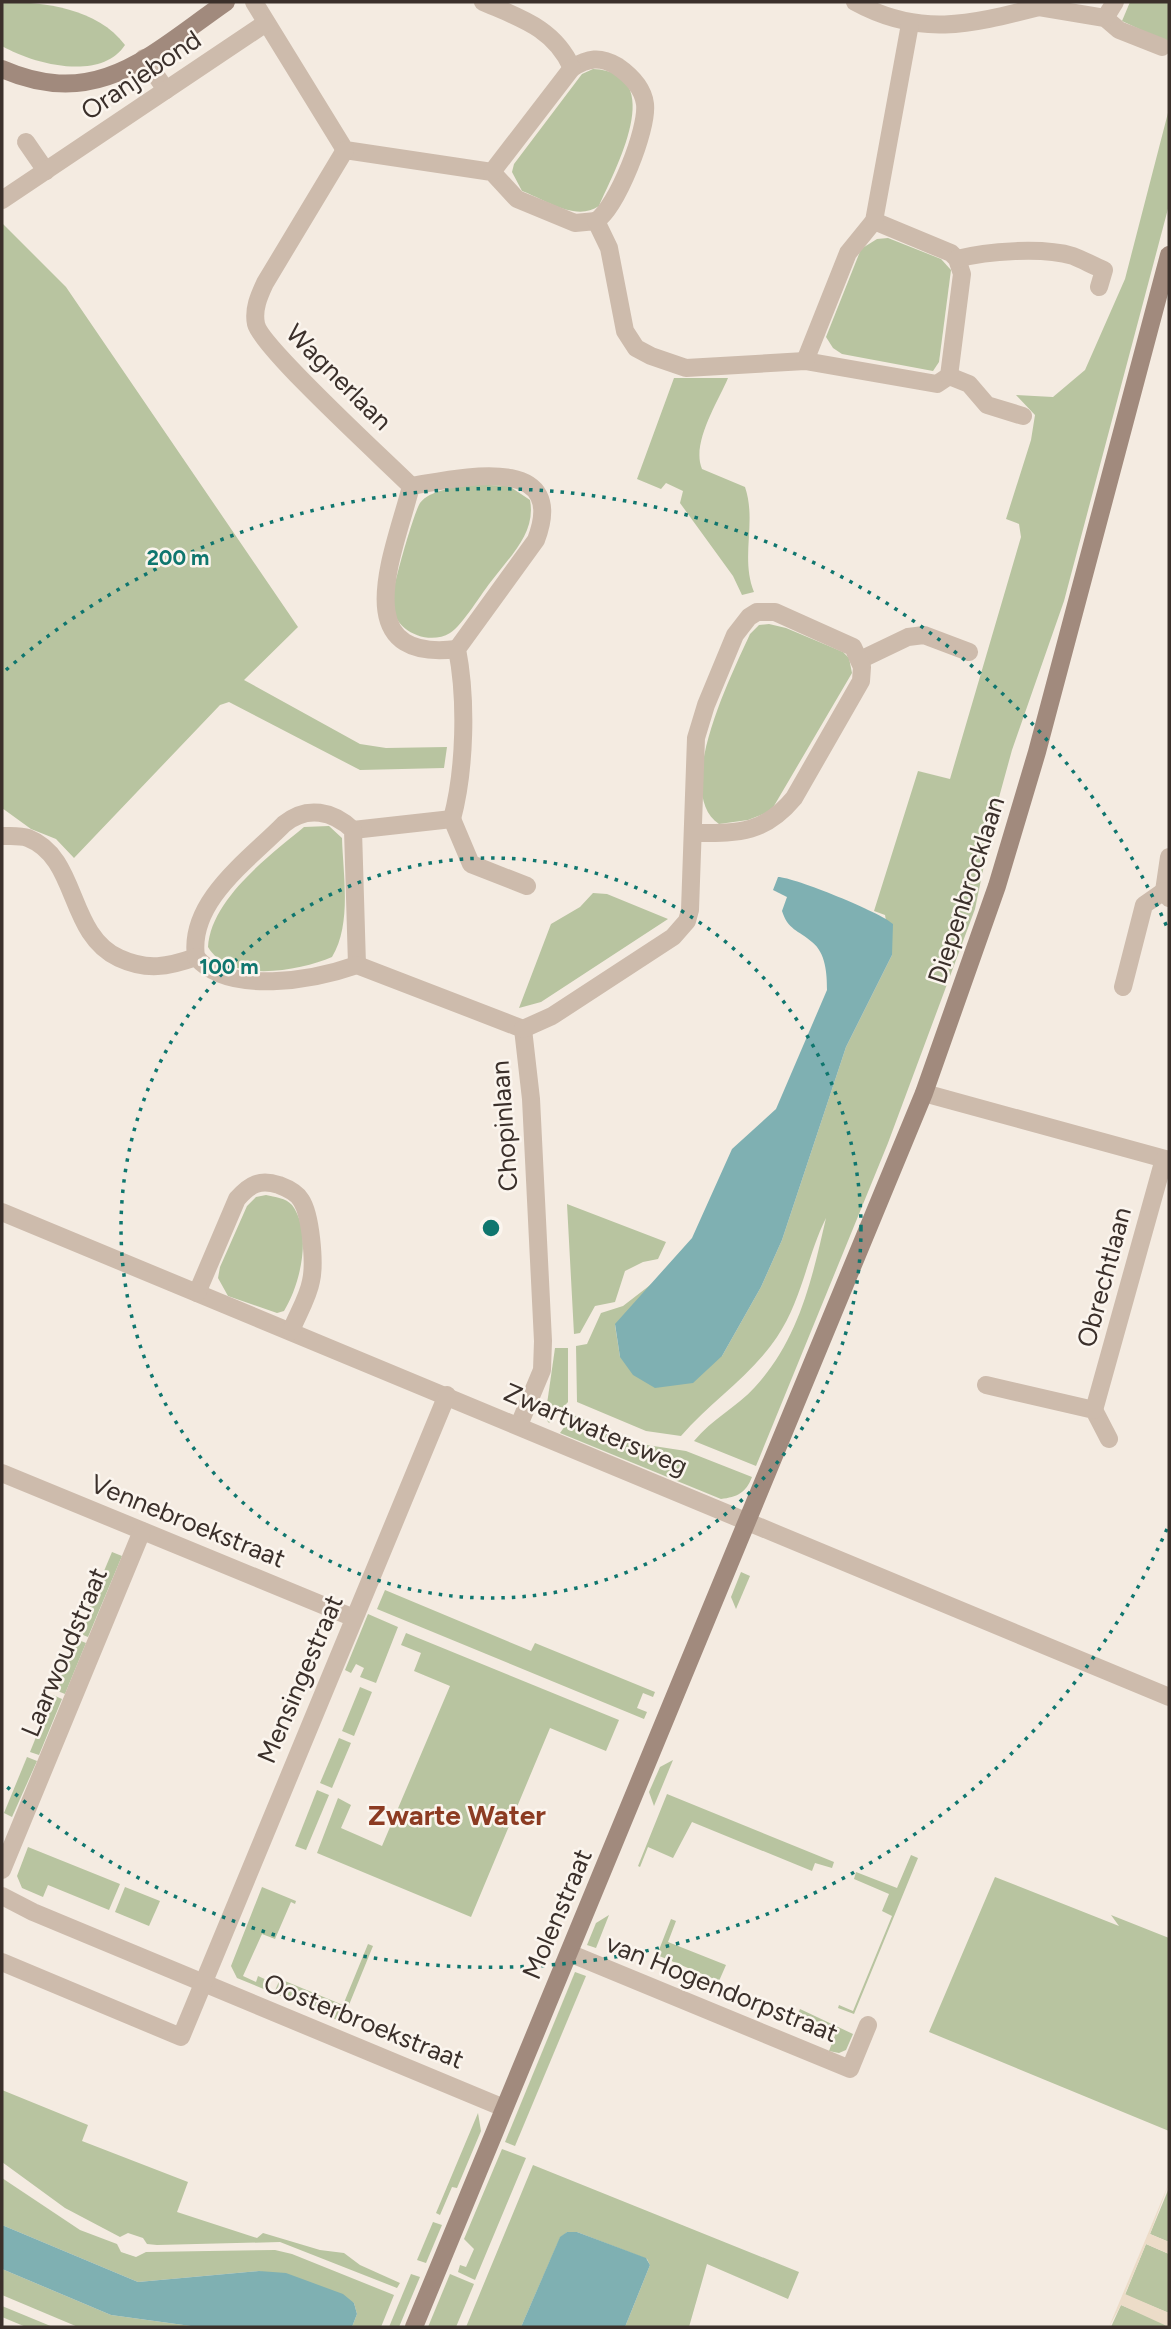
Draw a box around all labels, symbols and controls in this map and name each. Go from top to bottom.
street label: Oranjebond [75,23,207,127]
street label: Wagnerlaan [279,317,399,437]
text: 200 m [147,545,209,570]
street label: Diepenbrocklaan [921,792,1011,988]
text: 100 m [199,954,259,979]
street label: Chopinlaan [483,1060,525,1192]
street label: Obrechtlaan [1070,1204,1138,1350]
centre of rings [479,1216,503,1240]
street label: Zwartwatersweg [499,1376,693,1482]
street label: Vennebroekstraat [86,1467,290,1575]
street label: Laarwoudstraat [14,1562,114,1741]
street label: Mensingestraat [250,1590,350,1768]
district label: Zwarte Water [368,1798,546,1832]
street label: Molenstraat [515,1844,599,1984]
street label: van Hogendorpstraat [601,1927,843,2049]
street label: Oosterbroekstraat [259,1966,469,2076]

